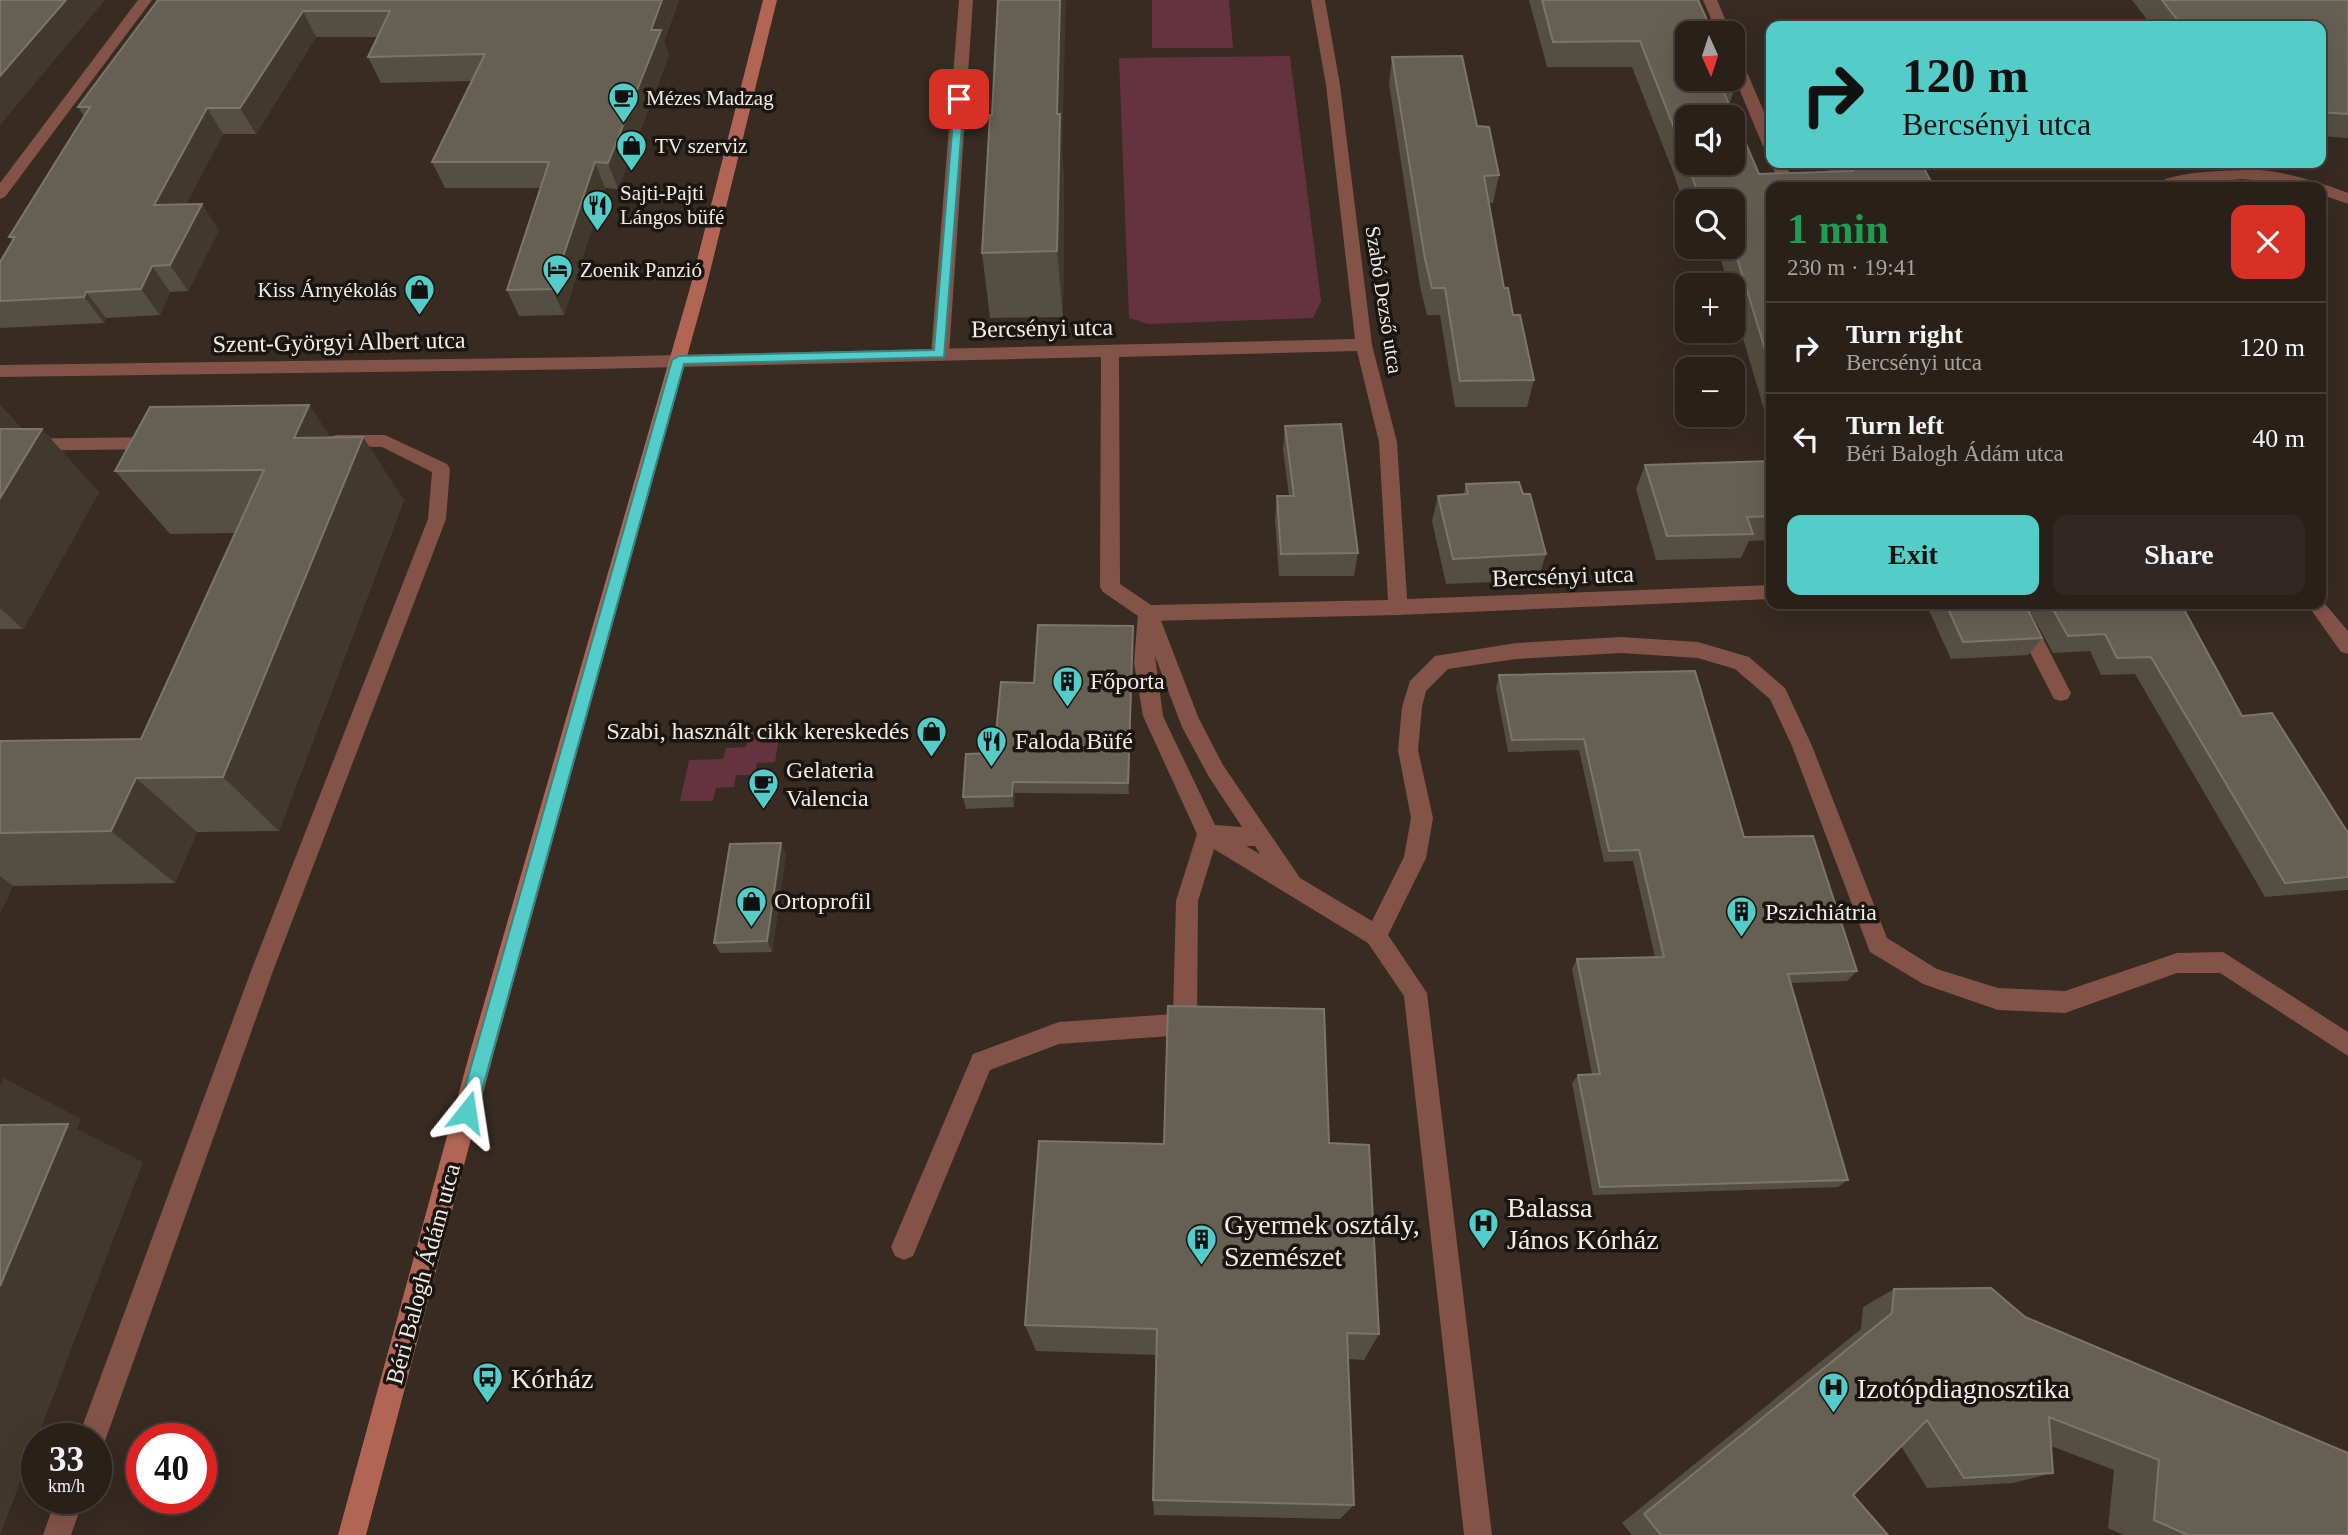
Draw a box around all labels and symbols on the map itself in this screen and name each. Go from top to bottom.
north arrow [1675,21,1745,91]
pin [929,69,989,129]
cafe icon: Mézes Madzag [606,81,640,125]
place label: Mézes Madzag [646,86,774,110]
shop icon: TV szerviz [615,129,649,173]
place label: TV szerviz [655,134,747,158]
place label: Sajti-Pajti Lángos büfé [620,181,724,229]
restaurant icon: Sajti-Pajti Lángos büfé [580,188,614,232]
street label: Szabó Dezső utca [1360,224,1408,376]
hotel icon: Zoenik Panzió [540,253,574,297]
place label: Zoenik Panzió [580,258,702,282]
shop icon: Kiss Árnyékolás [403,273,437,317]
place label: Kiss Árnyékolás [258,278,397,302]
street label: Bercsényi utca [971,314,1114,342]
street label: Szent-Györgyi Albert utca [212,327,466,357]
street label: Bercsényi utca [1492,561,1635,591]
building icon: Főporta [1050,664,1084,708]
place label: Főporta [1090,668,1165,694]
shop icon: Szabi, használt cikk kereskedés [915,714,949,758]
place label: Szabi, használt cikk kereskedés [606,718,909,744]
restaurant icon: Faloda Büfé [975,724,1009,768]
place label: Faloda Büfé [1015,728,1133,754]
place label: Gelateria Valencia [786,757,874,811]
cafe icon: Gelateria Valencia [746,767,780,811]
shop icon: Ortoprofil [734,884,768,928]
place label: Ortoprofil [774,888,872,914]
building icon: Pszichiátria [1725,895,1759,939]
place label: Pszichiátria [1765,899,1877,925]
position arrow [430,1075,504,1149]
street label: Béri Balogh Ádám utca [381,1161,465,1387]
place label: Balassa János Kórház [1507,1192,1659,1255]
hospital icon: Balassa János Kórház [1467,1206,1501,1250]
place label: Gyermek osztály, Szemészet [1224,1209,1420,1272]
building icon: Gyermek osztály, Szemészet [1184,1223,1218,1267]
bus stop icon: Kórház [471,1361,505,1405]
place label: Kórház [511,1363,593,1394]
hospital icon: Izotópdiagnosztika [1817,1371,1851,1415]
place label: Izotópdiagnosztika [1857,1373,2071,1404]
speed limit sign: 40 [126,1423,217,1514]

